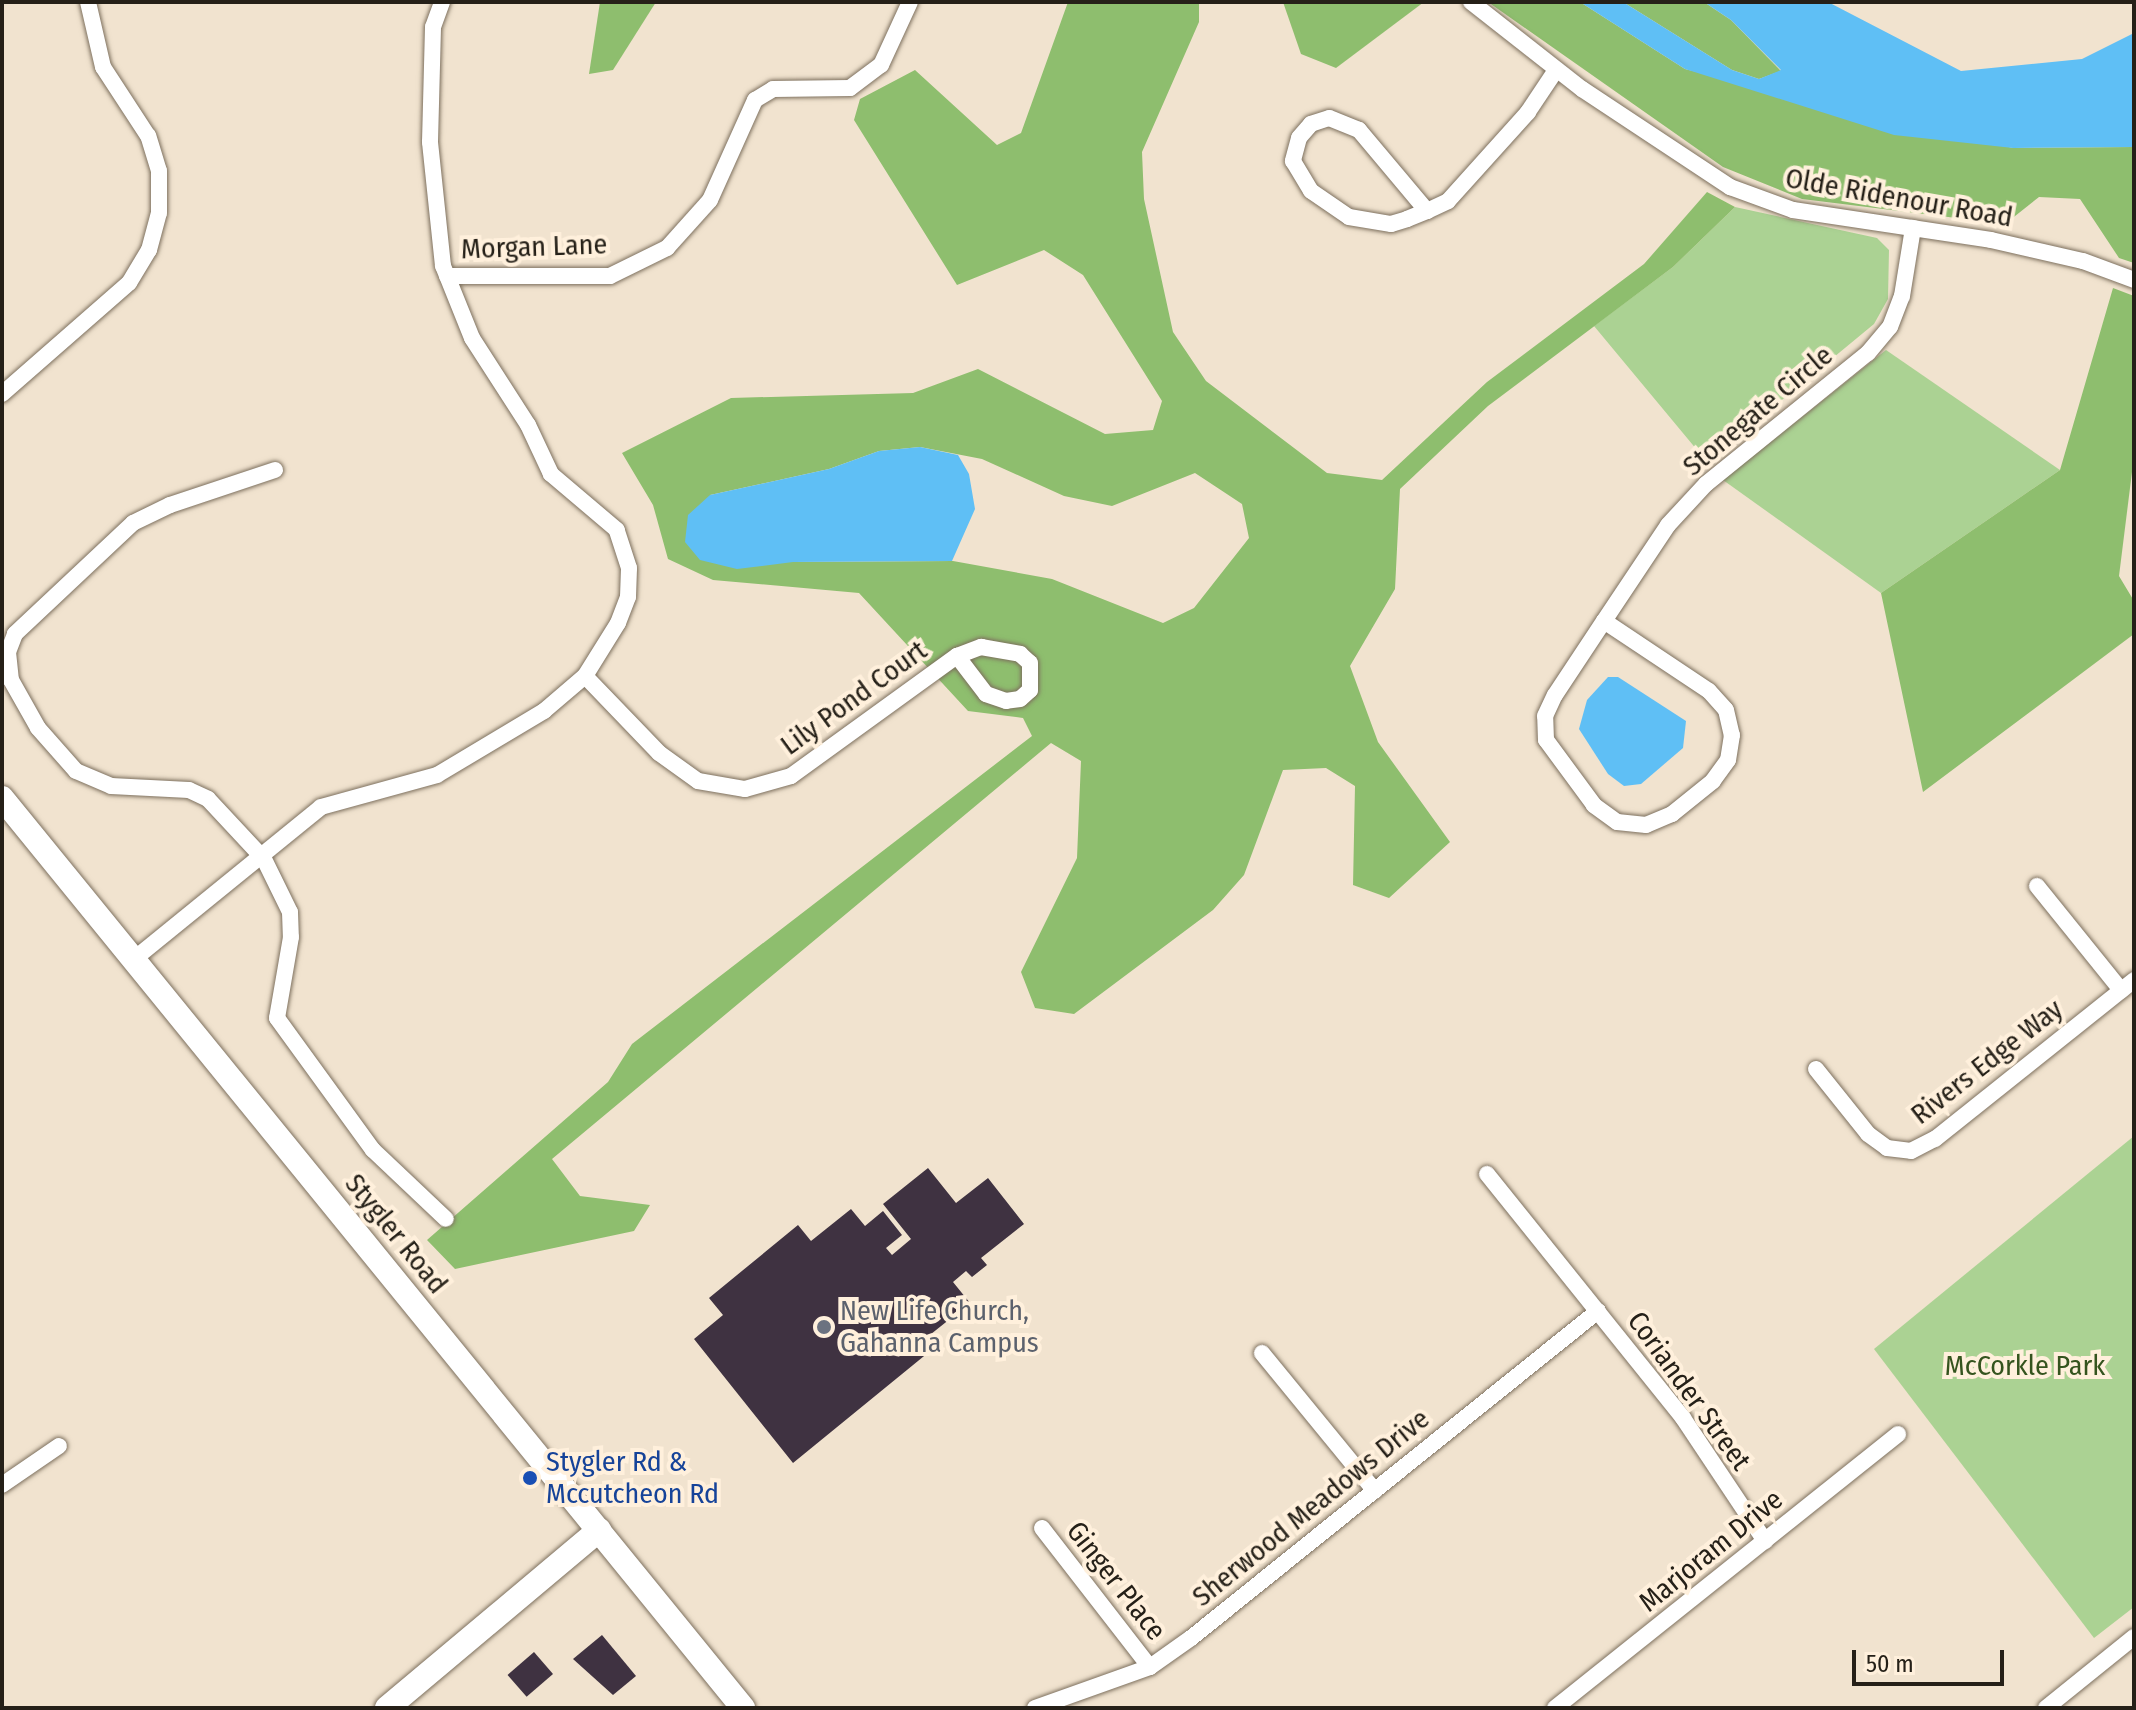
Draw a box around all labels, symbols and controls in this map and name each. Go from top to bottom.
street label: Olde Ridenour Road [1783,161,2015,235]
street label: Morgan Lane [460,228,608,266]
street label: Stonegate Circle [1676,339,1840,483]
street label: Lily Pond Court [774,634,934,762]
street label: Rivers Edge Way [1905,992,2069,1132]
street label: Stygler Road [338,1167,454,1301]
place label: New Life Church, Gahanna Campus [840,1294,1039,1360]
street label: Coriander Street [1620,1305,1758,1477]
marker: New Life Church, Gahanna Campus [815,1318,833,1336]
park label: McCorkle Park [1945,1349,2105,1383]
street label: Sherwood Meadows Drive [1186,1402,1436,1614]
place label: Stygler Rd & Mccutcheon Rd [546,1445,719,1511]
marker: Stygler Rd & Mccutcheon Rd [521,1469,539,1487]
street label: Marjoram Drive [1632,1483,1790,1619]
street label: Ginger Place [1059,1515,1173,1647]
scale bar [1856,1634,2008,1684]
text: 50 m [1866,1650,1914,1678]

